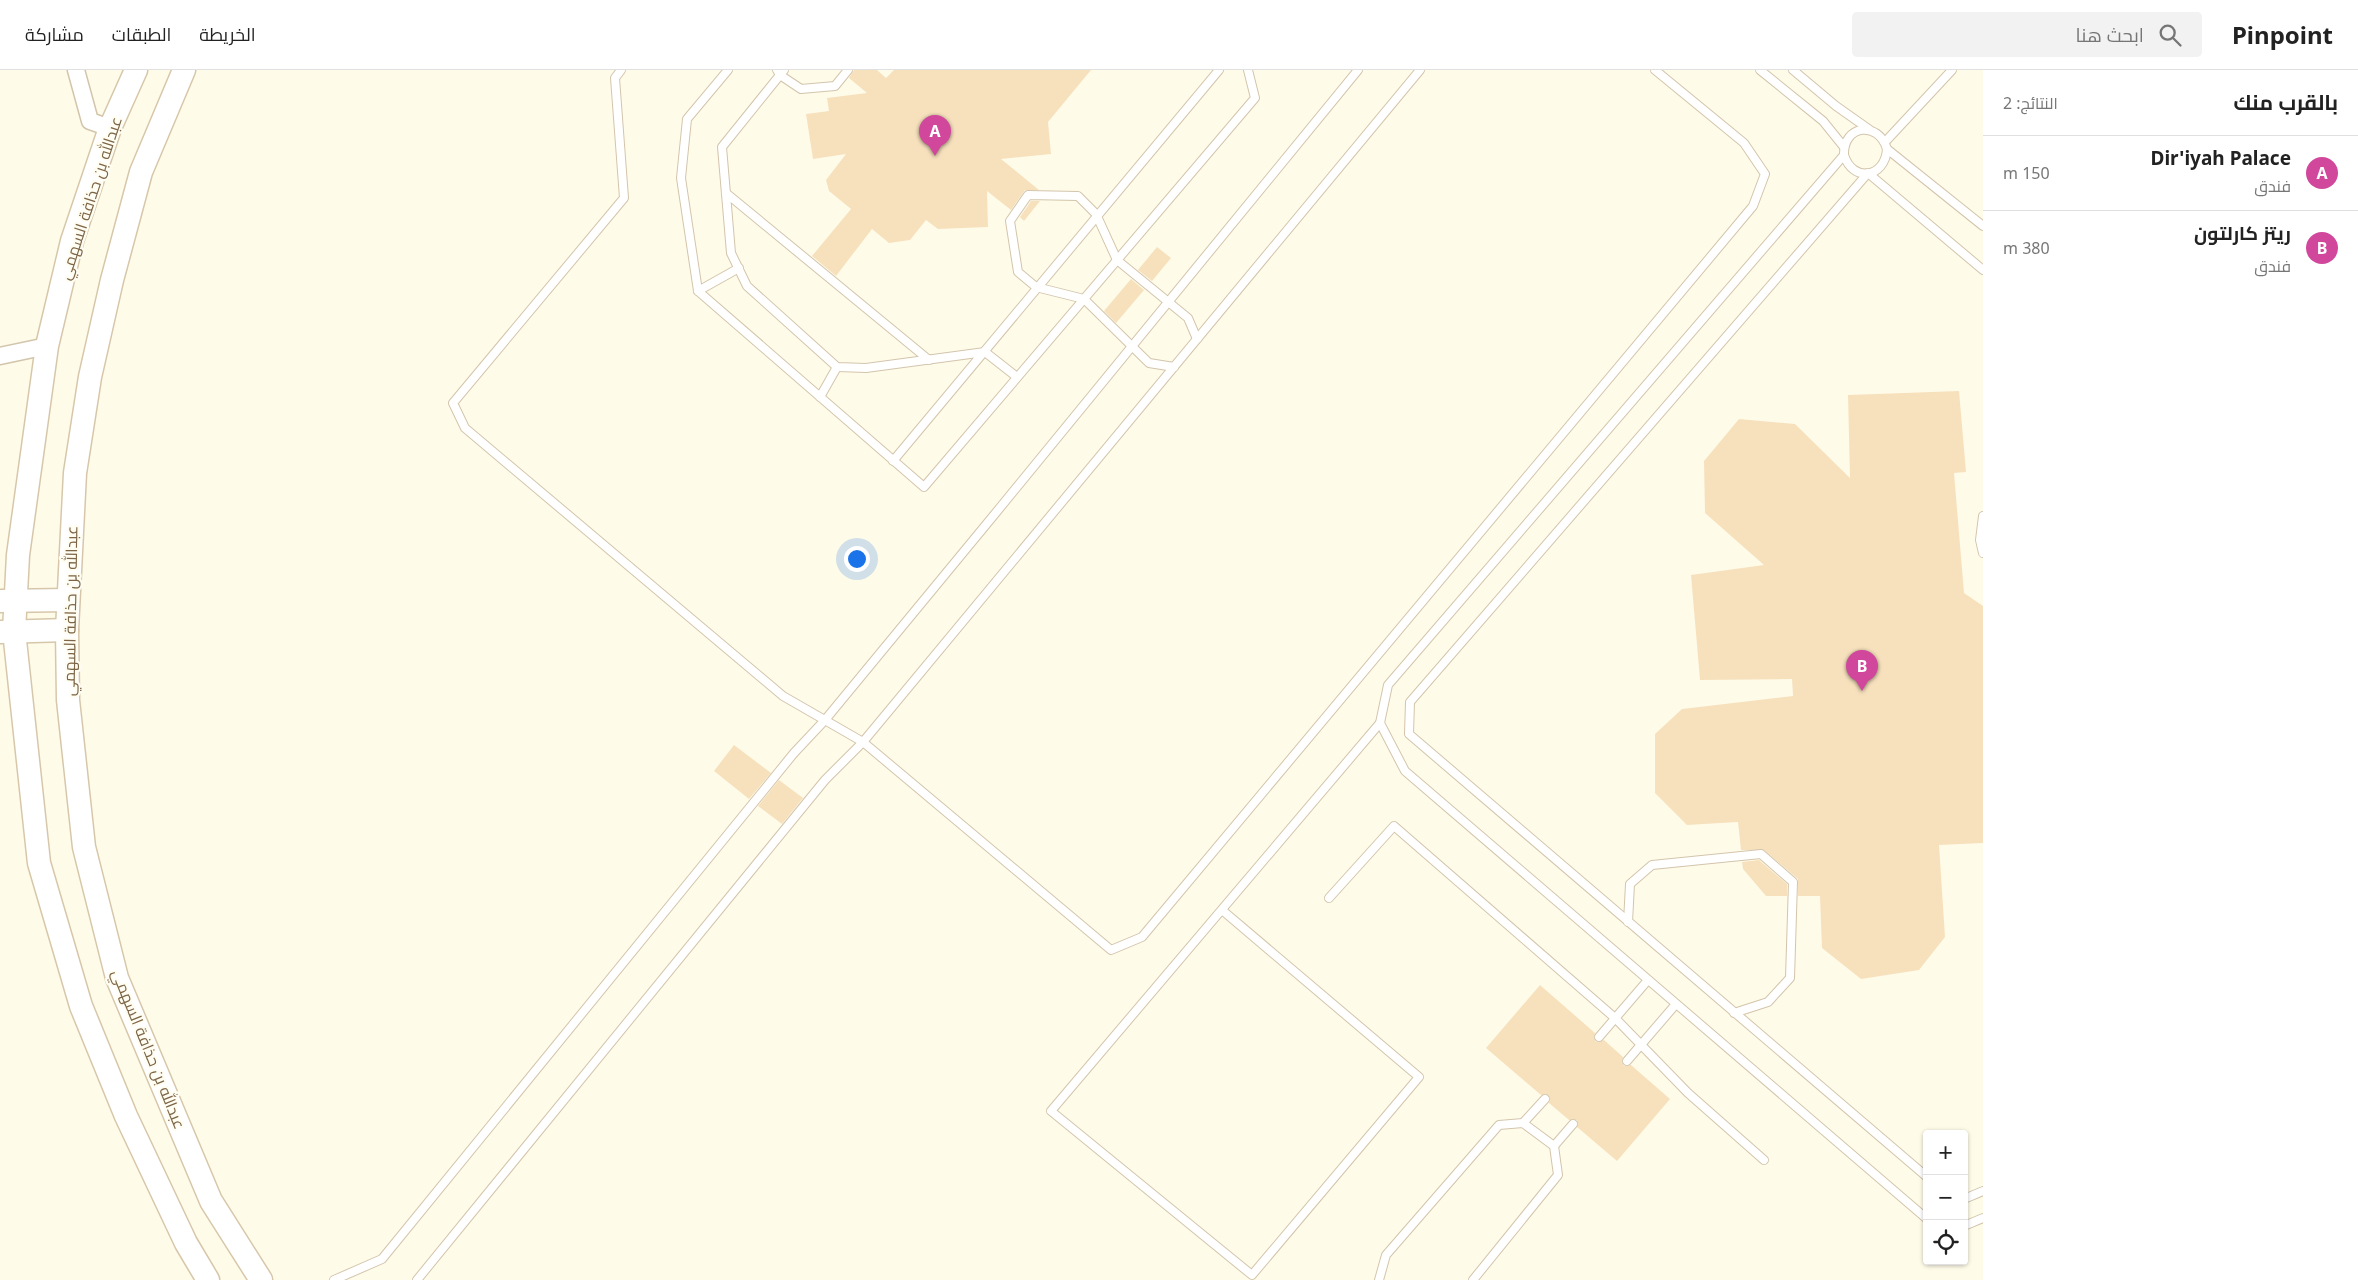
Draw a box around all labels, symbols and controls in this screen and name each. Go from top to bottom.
search box [1852,12,2202,57]
text: Pinpoint [2232,18,2333,51]
icon: search [2156,21,2184,49]
text: مشاركة [25,22,84,46]
text: الطبقات [112,22,171,46]
text: الخريطة [199,22,256,46]
text: ابحث هنا [2076,22,2144,48]
text: بالقرب منك [2233,88,2338,116]
text: النتائج: 2 [2003,92,2058,114]
street label: عبدالله بن حذافة السهمي [53,114,130,283]
pin: A [919,115,951,156]
text: Dir'iyah Palace [2151,145,2291,171]
text: 150 m [2003,162,2050,184]
text: A [2316,162,2328,184]
text: فندق [2254,175,2291,197]
text: ريتز كارلتون [2194,220,2291,246]
text: 380 m [2003,237,2050,259]
text: B [2317,237,2327,259]
text: فندق [2254,255,2291,277]
street label: عبدالله بن حذافة السهمي [58,526,85,696]
your location [844,546,870,572]
pin: B [1846,650,1878,691]
street label: عبدالله بن حذافة السهمي [104,966,191,1133]
map controls [1923,1130,1968,1265]
button: + [1923,1130,1968,1175]
button: − [1923,1175,1968,1220]
button: locate [1923,1220,1968,1265]

